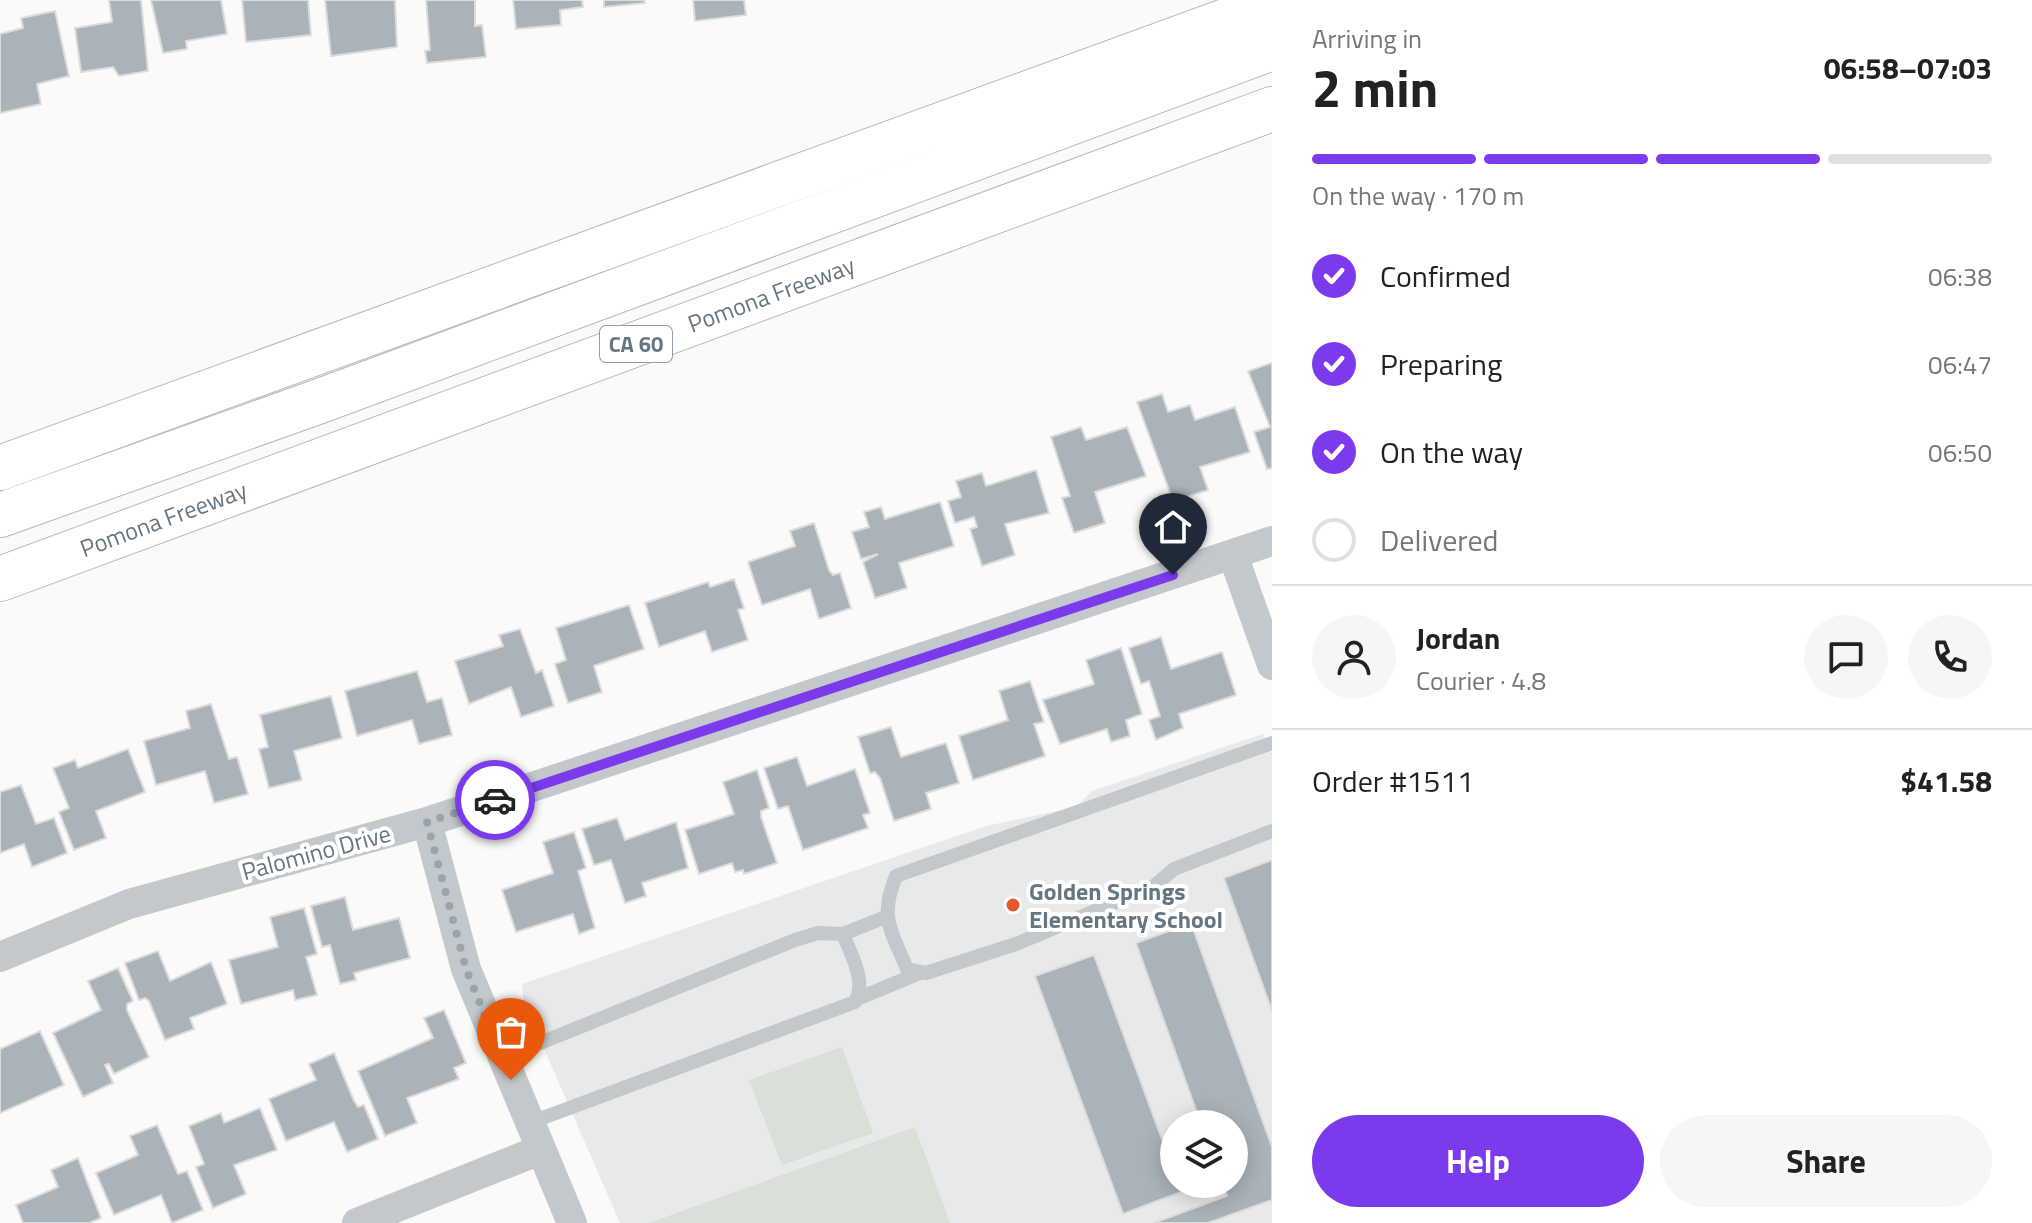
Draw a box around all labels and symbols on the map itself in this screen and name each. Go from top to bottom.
street label: Pomona Freeway [682,247,860,341]
road number: CA 60 [600,326,672,362]
street label: Pomona Freeway [75,471,252,566]
pin [1139,493,1207,575]
courier [455,760,535,840]
street label: Palomino Drive [237,815,395,889]
place label: Golden Springs Elementary School [1029,873,1223,937]
marker: Golden Springs Elementary School [1004,896,1022,914]
pin [477,998,545,1080]

